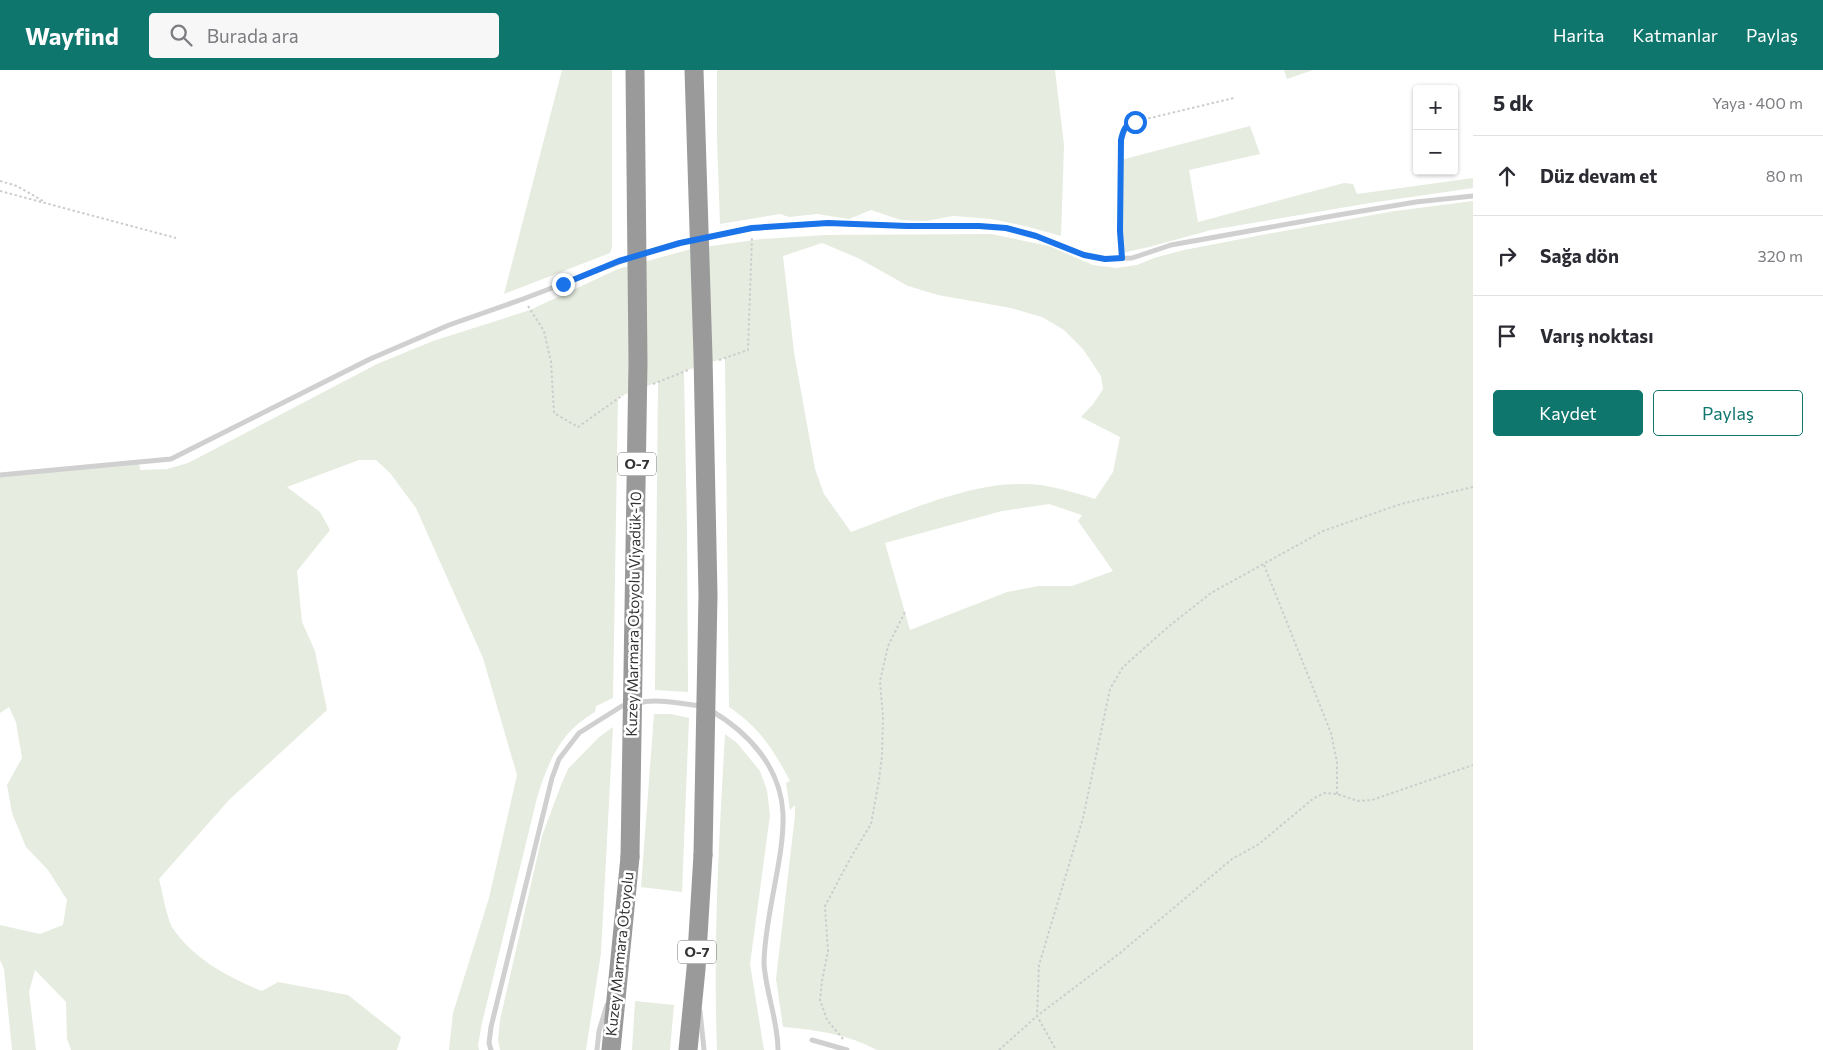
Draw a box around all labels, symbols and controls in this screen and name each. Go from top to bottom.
search box [149,13,499,58]
text: Wayfind [25,21,119,50]
icon: search [167,21,195,49]
text: Burada ara [207,24,299,47]
text: Harita [1553,24,1605,46]
text: Katmanlar [1633,24,1718,46]
text: Paylaş [1746,24,1798,46]
map controls [1413,85,1458,175]
button: + [1413,85,1458,130]
text: 5 dk [1493,90,1534,115]
text: Yaya · 400 m [1712,93,1803,112]
route start [1124,111,1147,134]
button: − [1413,130,1458,175]
icon: ahead [1493,162,1521,190]
text: Düz devam et [1540,164,1657,187]
text: 80 m [1766,166,1803,185]
icon: right [1493,242,1521,270]
text: Sağa dön [1540,244,1619,267]
text: 320 m [1758,246,1803,265]
route end [552,273,575,296]
icon: arrive [1493,322,1521,350]
text: Varış noktası [1540,324,1653,347]
button: Kaydet [1493,390,1643,436]
button: Paylaş [1653,390,1803,436]
road number: O-7 [618,452,656,476]
street label: Kuzey Marmara Otoyolu Viyadük-10 [622,491,644,737]
street label: Kuzey Marmara Otoyolu [601,871,637,1037]
road number: O-7 [678,940,716,964]

